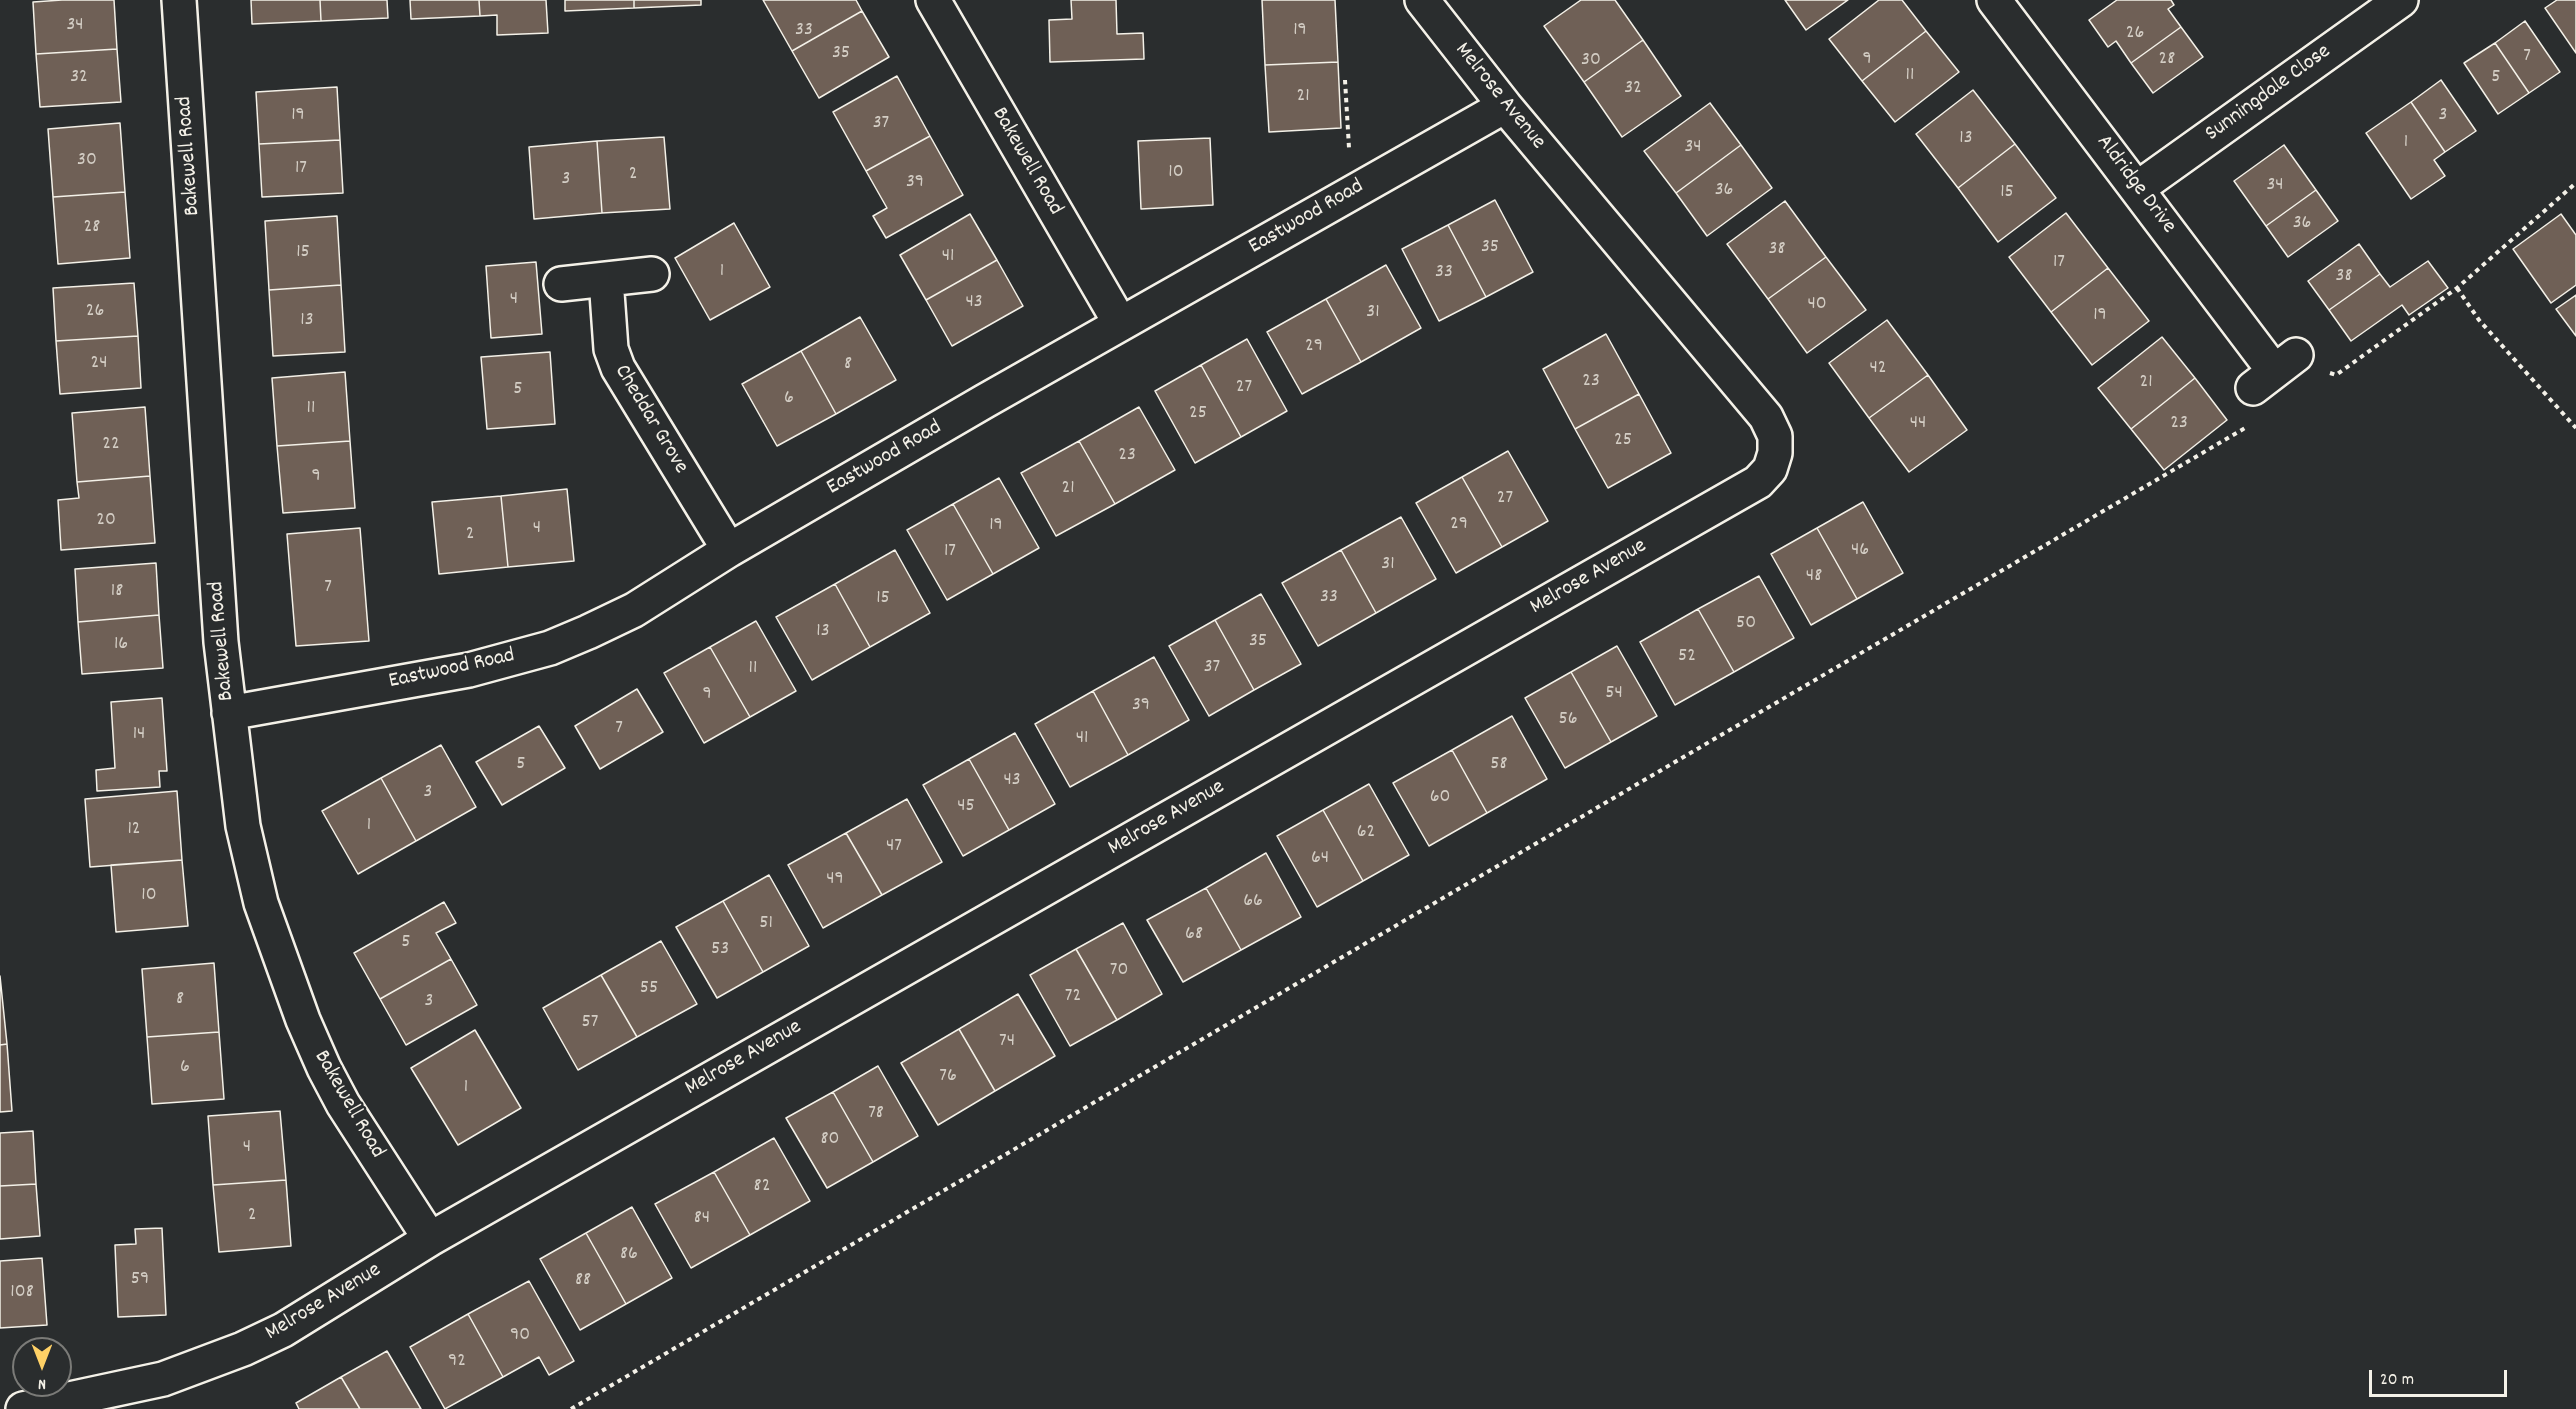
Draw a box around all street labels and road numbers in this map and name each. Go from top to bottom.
street label: Melrose Avenue [1448,38,1550,156]
street label: Sunningdale Close [2201,40,2337,148]
street label: Bakewell Road [173,95,207,217]
street label: Bakewell Road [985,103,1067,221]
street label: Aldridge Drive [2089,130,2181,240]
street label: Eastwood Road [1245,175,1369,261]
street label: Cheddar Grove [607,361,693,479]
street label: Eastwood Road [823,416,947,502]
street label: Melrose Avenue [1526,534,1652,622]
street label: Bakewell Road [205,580,241,702]
street label: Eastwood Road [387,644,517,696]
street label: Melrose Avenue [1104,775,1230,863]
street label: Melrose Avenue [681,1015,807,1103]
street label: Bakewell Road [307,1046,389,1164]
street label: Melrose Avenue [262,1258,386,1348]

